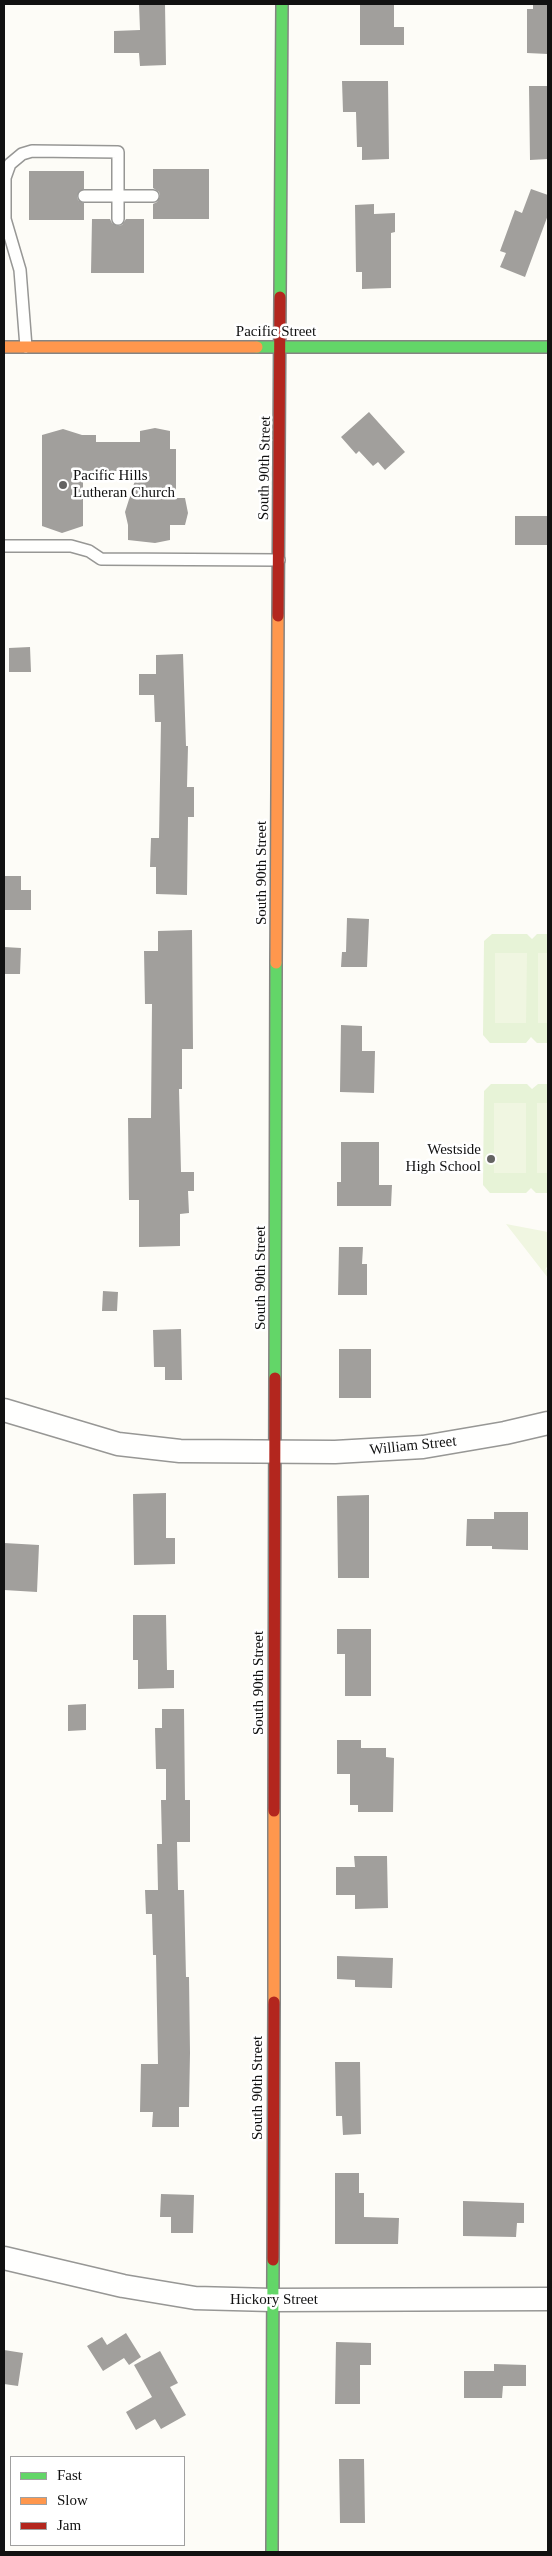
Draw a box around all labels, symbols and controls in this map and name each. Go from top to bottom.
street label: Pacific Street [236,323,316,341]
street label: South 90th Street [255,416,275,520]
place label: Pacific Hills Lutheran Church [73,467,175,502]
marker: Pacific Hills Lutheran Church [57,479,69,491]
street label: South 90th Street [253,821,271,925]
place label: Westside High School [406,1141,481,1176]
marker: Westside High School [485,1153,497,1165]
street label: South 90th Street [252,1226,270,1330]
street label: William Street [369,1432,457,1460]
street label: South 90th Street [250,1631,268,1735]
street label: South 90th Street [249,2036,267,2140]
street label: Hickory Street [230,2291,318,2309]
legend [10,2456,185,2546]
text: Fast [57,2467,82,2483]
text: Slow [57,2492,88,2508]
text: Jam [57,2517,81,2533]

